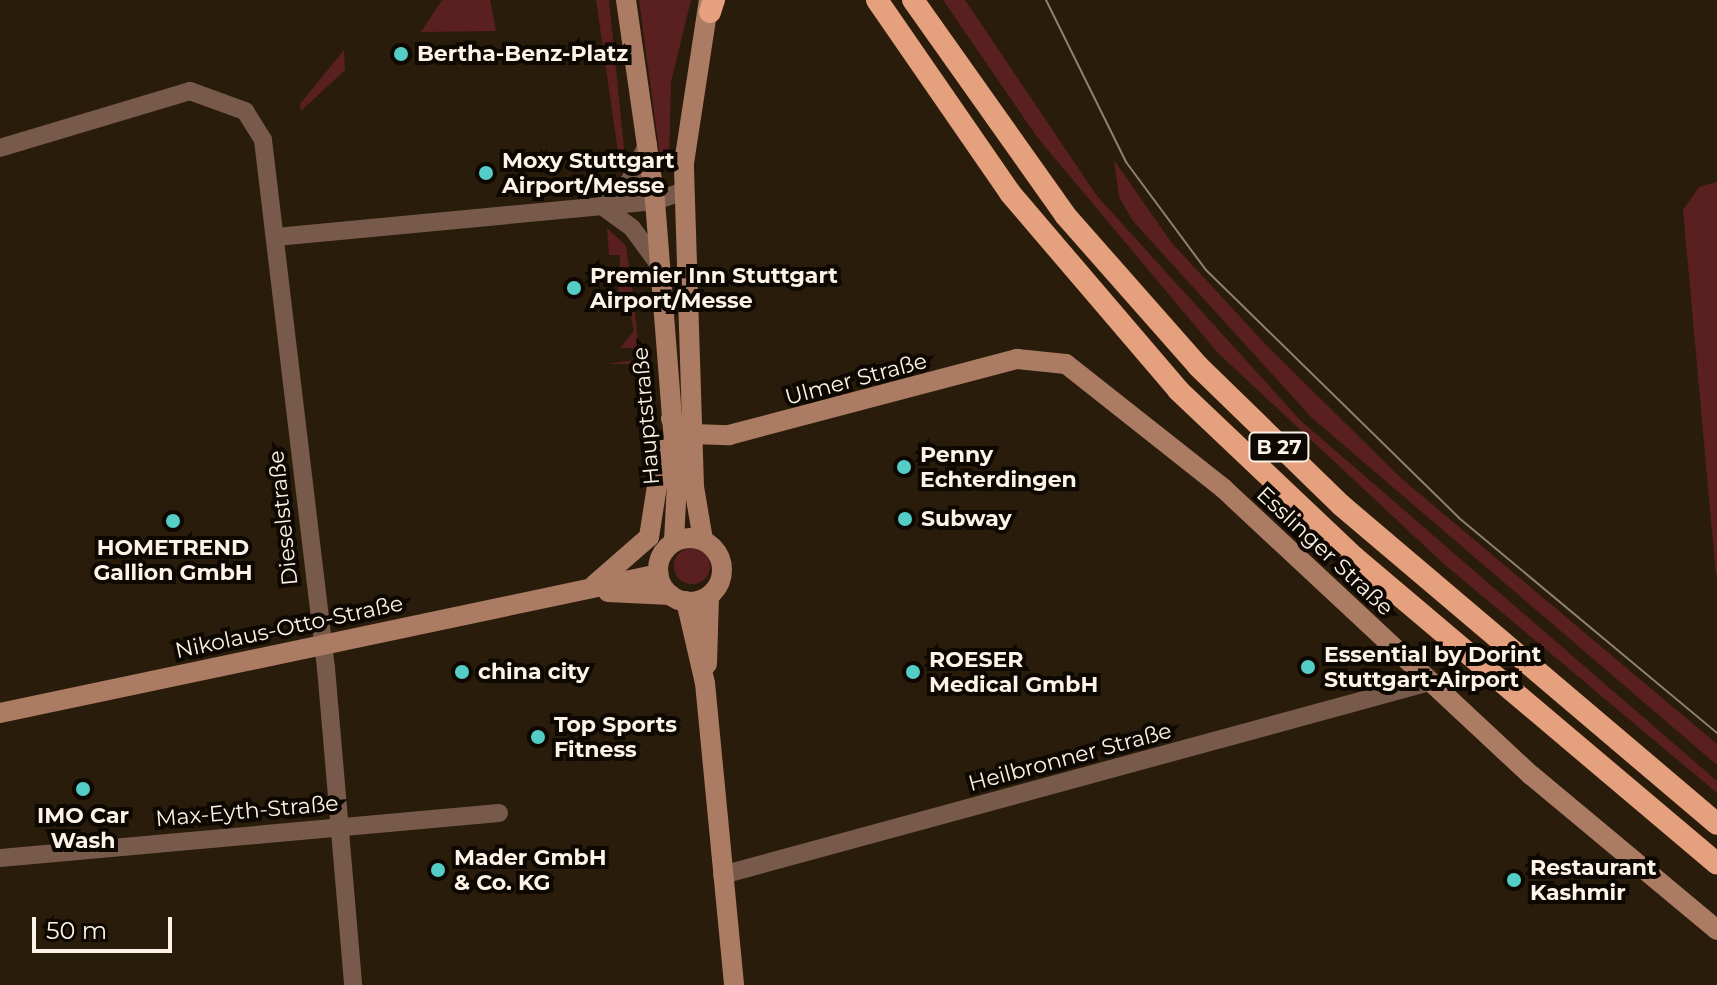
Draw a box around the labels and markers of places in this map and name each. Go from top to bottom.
place label: Bertha-Benz-Platz [417,41,628,67]
marker: Bertha-Benz-Platz [392,45,410,63]
place label: Moxy Stuttgart Airport/Messe [502,147,675,198]
marker: Moxy Stuttgart Airport/Messe [477,164,495,182]
place label: Premier Inn Stuttgart Airport/Messe [590,262,838,314]
marker: Premier Inn Stuttgart Airport/Messe [565,279,583,297]
place label: Penny Echterdingen [920,441,1077,492]
marker: Penny Echterdingen [895,458,913,476]
place label: Subway [921,506,1012,532]
marker: Subway [896,510,914,528]
marker: HOMETREND Gallion GmbH [164,512,182,530]
place label: HOMETREND Gallion GmbH [93,534,253,586]
place label: Essential by Dorint Stuttgart-Airport [1324,641,1541,692]
place label: ROESER Medical GmbH [929,646,1098,698]
marker: Essential by Dorint Stuttgart-Airport [1299,658,1317,676]
place label: china city [478,659,589,685]
marker: china city [453,663,471,681]
marker: ROESER Medical GmbH [904,663,922,681]
place label: Top Sports Fitness [554,711,677,762]
marker: Top Sports Fitness [529,728,547,746]
marker: IMO Car Wash [74,780,92,798]
place label: IMO Car Wash [37,802,129,854]
place label: Mader GmbH & Co. KG [454,844,606,896]
place label: Restaurant Kashmir [1530,854,1657,906]
marker: Mader GmbH & Co. KG [429,861,447,879]
marker: Restaurant Kashmir [1505,871,1523,889]

